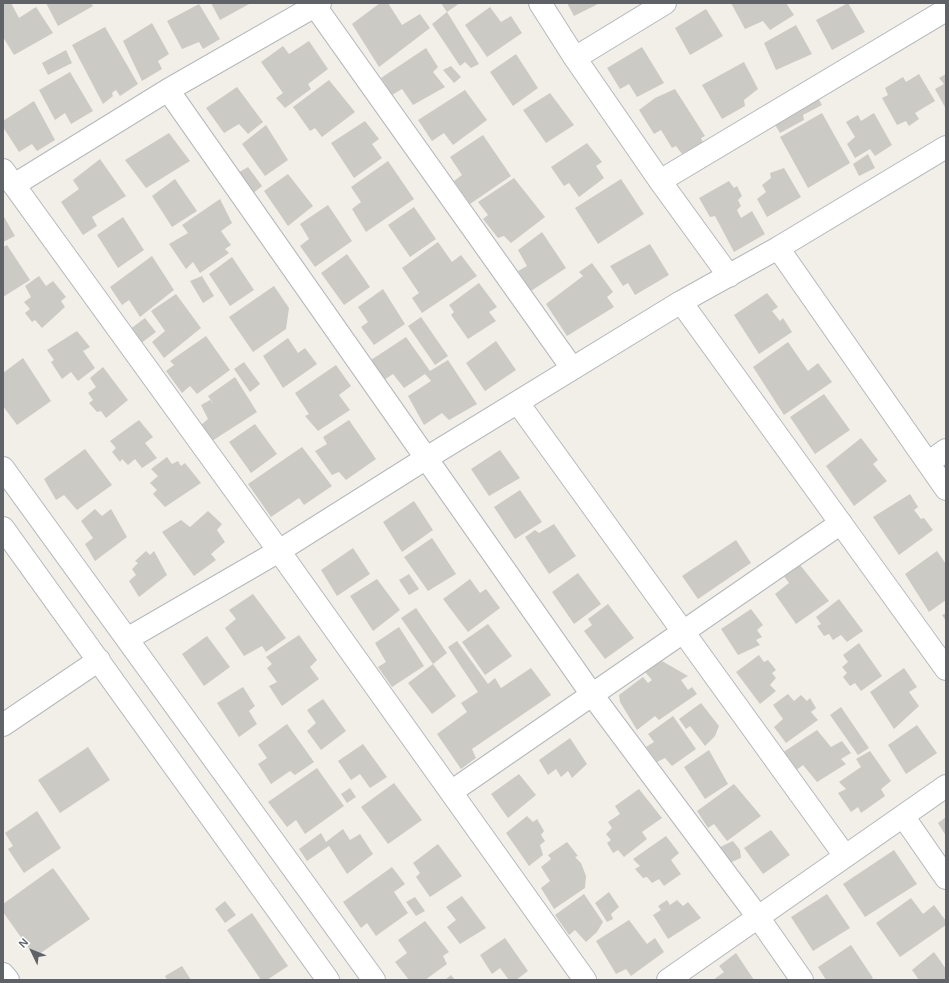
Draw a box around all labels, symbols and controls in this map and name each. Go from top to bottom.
north arrow [12,931,52,971]
text: N [16,936,30,950]

